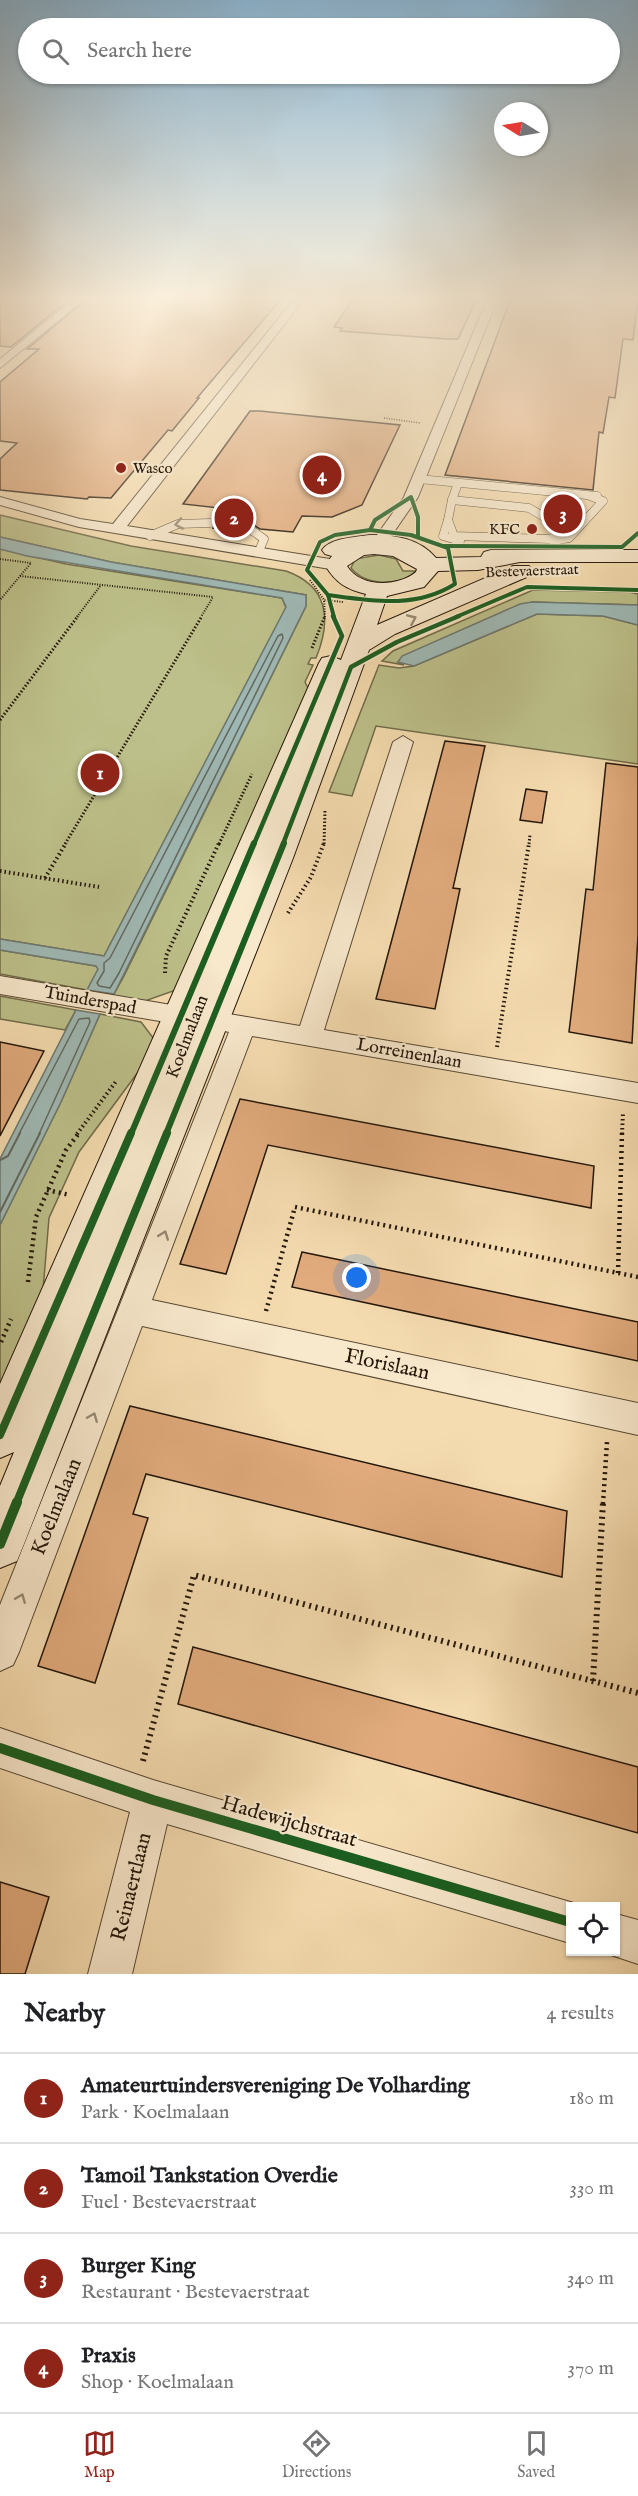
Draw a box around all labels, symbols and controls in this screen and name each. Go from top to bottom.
search box [18,18,620,84]
icon: search [39,35,72,68]
text: Search here [87,37,192,65]
north arrow [494,102,548,156]
pin: 4 [302,452,342,498]
place label: Wasco [133,459,173,478]
marker: Wasco [114,461,128,475]
pin: 3 [544,492,582,536]
pin: 2 [214,496,254,540]
one-way arrow [174,517,184,530]
place label: KFC [489,520,520,539]
marker: KFC [525,522,539,536]
street label: Bestevaerstraat [485,560,579,582]
one-way arrow [406,614,417,626]
pin: 1 [80,750,120,796]
street label: Tuinderspad [42,982,138,1020]
street label: Koelmalaan [162,992,215,1082]
street label: Lorreinenlaan [355,1033,464,1075]
one-way arrow [157,1230,169,1241]
your location [342,1263,371,1292]
street label: Florislaan [342,1343,432,1387]
one-way arrow [86,1412,98,1423]
street label: Koelmalaan [25,1455,89,1559]
one-way arrow [14,1593,27,1604]
street label: Hadewijchstraat [218,1790,360,1854]
street label: Reinaertlaan [105,1830,159,1944]
map controls [566,1902,620,1956]
button: locate [566,1902,620,1956]
text: Nearby [24,1997,105,2030]
text: 4 results [547,2001,614,2026]
text: Amateurtuindersvereniging De Volharding [81,2072,470,2100]
text: 1 [40,2086,47,2111]
text: 180 m [569,2086,614,2111]
text: Park · Koelmalaan [81,2100,230,2125]
text: Tamoil Tankstation Overdie [81,2162,338,2190]
text: 2 [39,2176,48,2201]
text: 330 m [569,2176,614,2201]
text: Fuel · Bestevaerstraat [81,2190,257,2215]
text: Burger King [81,2252,195,2280]
text: 3 [40,2266,47,2291]
text: 340 m [567,2266,614,2291]
text: Restaurant · Bestevaerstraat [81,2280,310,2305]
text: Praxis [81,2342,136,2370]
text: 4 [39,2356,48,2381]
text: 370 m [568,2356,614,2381]
text: Shop · Koelmalaan [81,2370,234,2395]
tab: Map [83,2427,116,2483]
tab: Directions [282,2427,351,2483]
tab: Saved [517,2427,555,2483]

